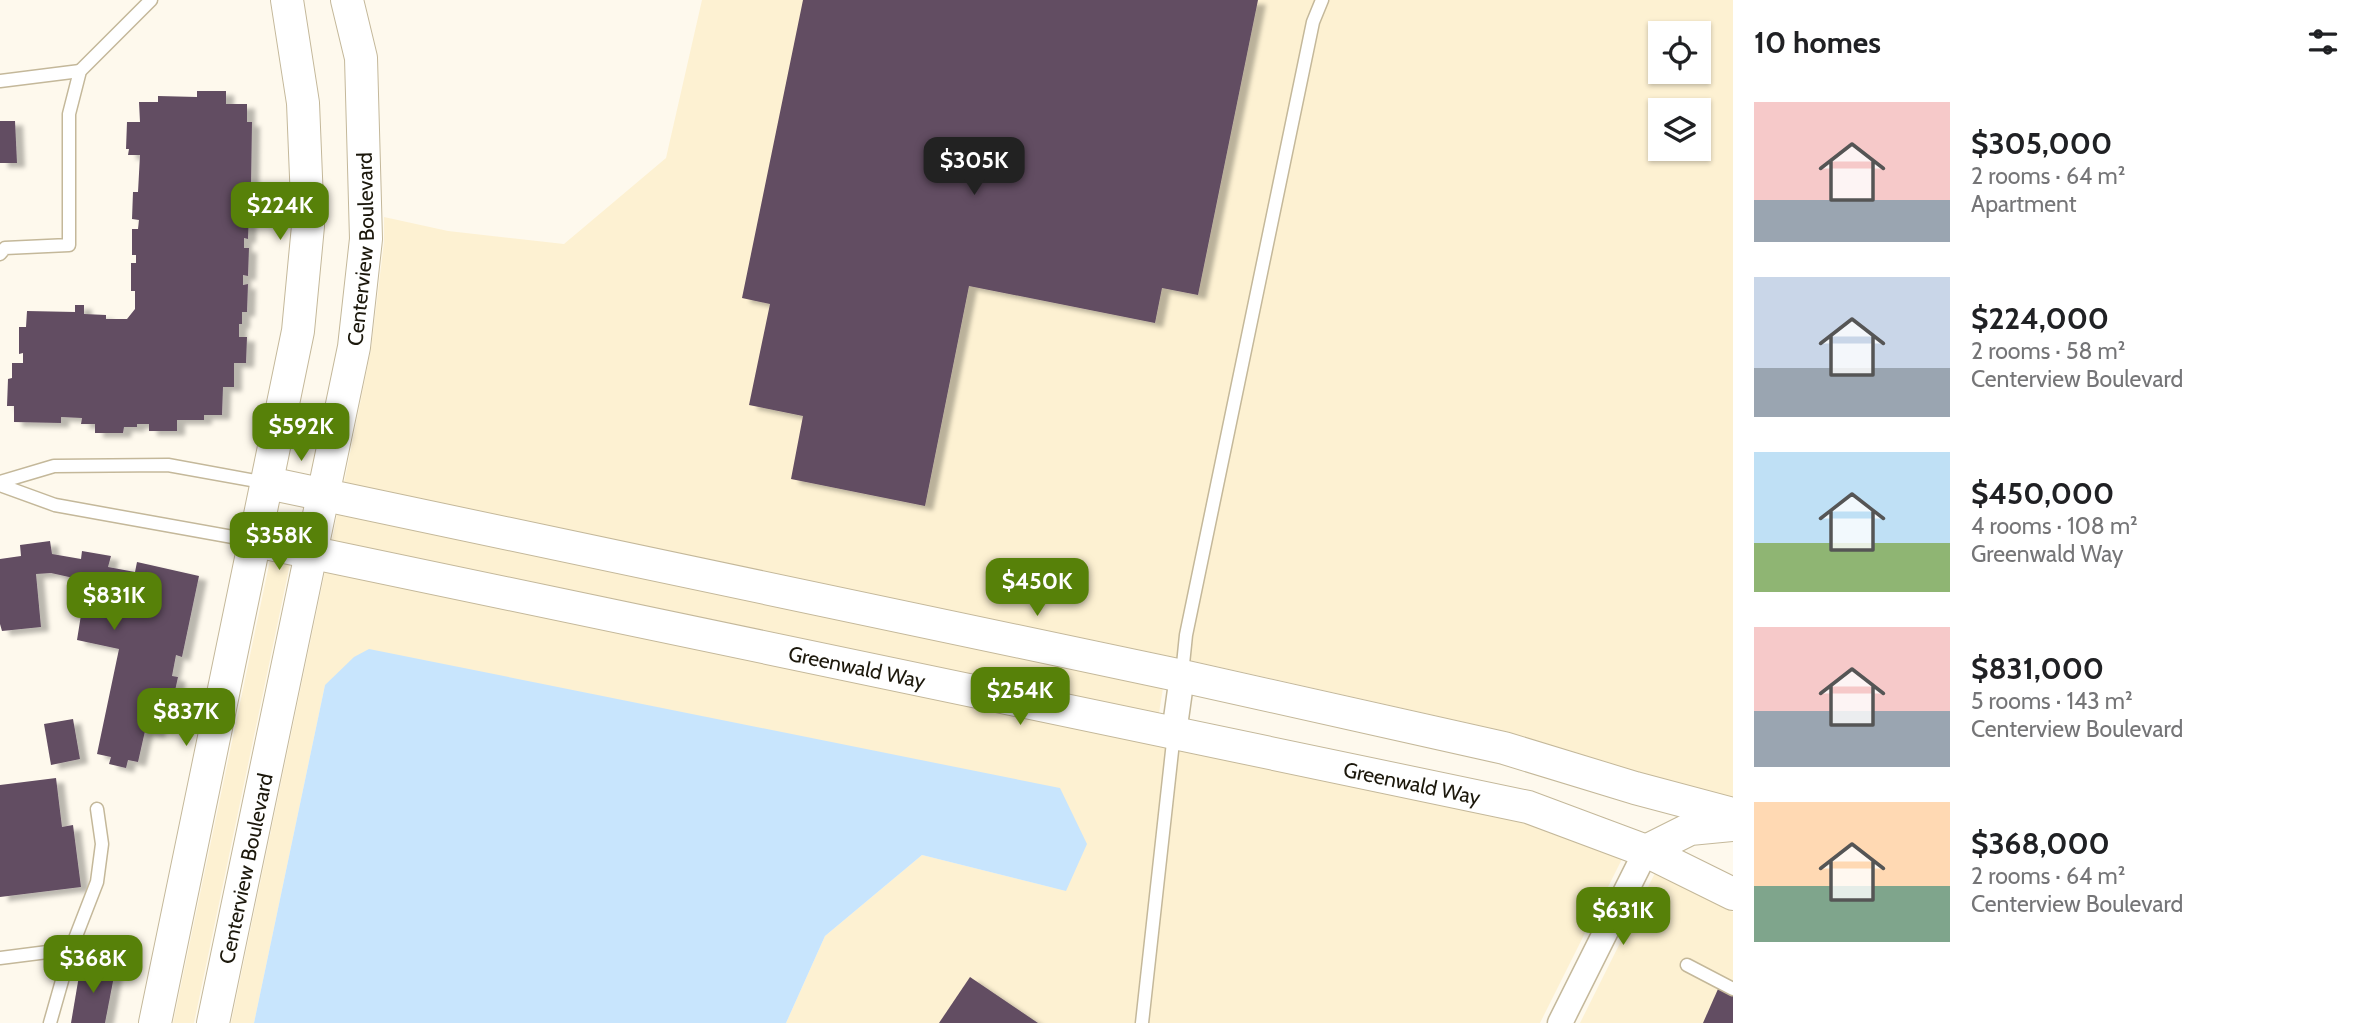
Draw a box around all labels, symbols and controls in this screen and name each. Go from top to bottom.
map controls [1648,21,1711,161]
button: locate [1648,21,1711,84]
icon: filters [2304,23,2342,61]
text: 10 homes [1754,24,1881,61]
button: layers [1648,98,1711,161]
text: $305,000 [1971,125,2112,162]
icon: home [1810,130,1894,214]
pin: $305K [925,138,1023,197]
text: $305K [940,146,1008,174]
street label: Centerview Boulevard [342,152,379,347]
text: 2 rooms · 64 m² [1971,162,2125,190]
pin: $224K [231,182,329,242]
text: Apartment [1971,190,2076,218]
text: $224K [247,191,313,219]
text: $224,000 [1971,300,2109,337]
icon: home [1810,305,1894,389]
text: 2 rooms · 58 m² [1971,337,2125,365]
text: Centerview Boulevard [1971,365,2183,393]
pin: $592K [252,404,350,463]
text: $592K [268,412,334,440]
text: $450,000 [1971,475,2114,512]
icon: home [1810,480,1894,564]
pin: $358K [230,512,328,572]
text: 4 rooms · 108 m² [1971,512,2138,540]
text: $358K [246,521,312,549]
text: Greenwald Way [1971,540,2123,568]
pin: $450K [988,558,1086,618]
text: $450K [1002,567,1072,595]
pin: $831K [65,572,163,632]
text: $831K [83,581,145,609]
street label: Greenwald Way [786,640,928,693]
text: $831,000 [1971,650,2104,687]
icon: home [1810,655,1894,739]
pin: $254K [971,668,1069,727]
text: $254K [987,676,1053,704]
text: 5 rooms · 143 m² [1971,687,2133,715]
pin: $837K [137,688,235,748]
text: $837K [153,697,219,725]
text: Centerview Boulevard [1971,715,2183,743]
street label: Greenwald Way [1341,756,1483,809]
street label: Centerview Boulevard [213,771,277,966]
text: $368,000 [1971,825,2110,862]
icon: home [1810,830,1894,914]
text: 2 rooms · 64 m² [1971,862,2125,890]
pin: $631K [1574,888,1672,947]
text: Centerview Boulevard [1971,890,2183,918]
text: $631K [1592,896,1654,924]
pin: $368K [44,936,142,995]
text: $368K [60,944,126,972]

